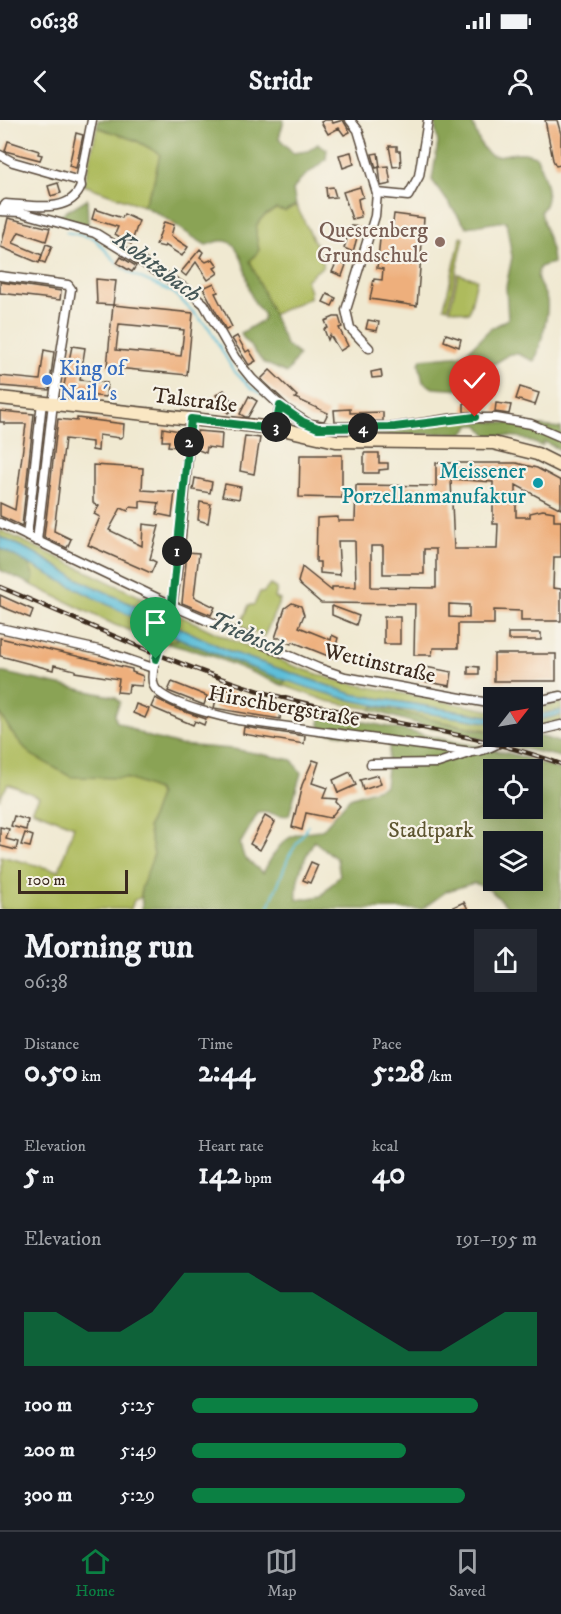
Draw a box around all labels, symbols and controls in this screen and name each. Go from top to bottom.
text: 06:38 [30,8,78,35]
text: Stridr [249,64,312,98]
icon: back [24,65,57,98]
icon: person [504,65,537,98]
place label: Questenberg Grundschule [317,217,428,269]
water label: Kobitzbach [107,224,207,309]
marker: Questenberg Grundschule [433,235,447,249]
place label: King of Nail´s [59,355,129,407]
pin [449,355,500,417]
icon: check [458,364,491,397]
marker: King of Nail´s [40,373,54,387]
street label: Talstraße [151,382,239,419]
pin: 3 [261,412,291,442]
pin: 4 [348,413,378,443]
text: 3 [273,417,279,437]
text: 4 [358,418,368,438]
pin: 2 [174,427,204,457]
text: 2 [185,432,193,452]
place label: Meissener Porzellanmanufaktur [341,458,527,510]
marker: Meissener Porzellanmanufaktur [531,476,545,490]
pin: 1 [162,536,192,566]
text: 1 [174,541,180,561]
pin [130,597,181,659]
water label: Triebisch [204,605,289,664]
icon: arrive [139,606,172,639]
street label: Wettinstraße [320,637,438,689]
street label: Hirschbergstraße [206,680,362,733]
north arrow [483,687,543,747]
map controls [483,687,543,891]
button: locate [483,759,543,819]
park label: Stadtpark [388,817,474,844]
button: layers [483,831,543,891]
scale bar [18,867,128,894]
text: 100 m [27,870,66,890]
text: Morning run [24,927,193,968]
button: share [474,929,537,992]
text: 06:38 [24,970,68,995]
text: Distance [24,1034,79,1054]
text: Time [198,1034,233,1054]
text: Pace [372,1034,402,1054]
text: 0.50 [24,1054,78,1091]
text: 2:44 [198,1054,255,1091]
text: 5:28 [372,1054,425,1091]
text: km [78,1066,101,1086]
text: /km [425,1066,452,1086]
text: Elevation [24,1136,86,1156]
text: Heart rate [198,1136,264,1156]
text: kcal [372,1136,398,1156]
text: 5 [24,1156,39,1193]
text: 142 [198,1156,241,1193]
text: 40 [372,1156,405,1193]
text: m [39,1168,54,1188]
text: bpm [241,1168,272,1188]
text: Elevation [24,1227,101,1252]
text: 191–195 m [455,1227,537,1252]
text: 100 m [24,1393,72,1418]
text: 5:25 [120,1393,155,1418]
text: 200 m [24,1438,75,1463]
text: 5:49 [120,1438,157,1463]
text: 300 m [24,1483,72,1508]
text: 5:29 [120,1483,155,1508]
tab: Home [75,1545,115,1601]
tab: Map [265,1545,298,1601]
tab: Saved [449,1545,486,1601]

